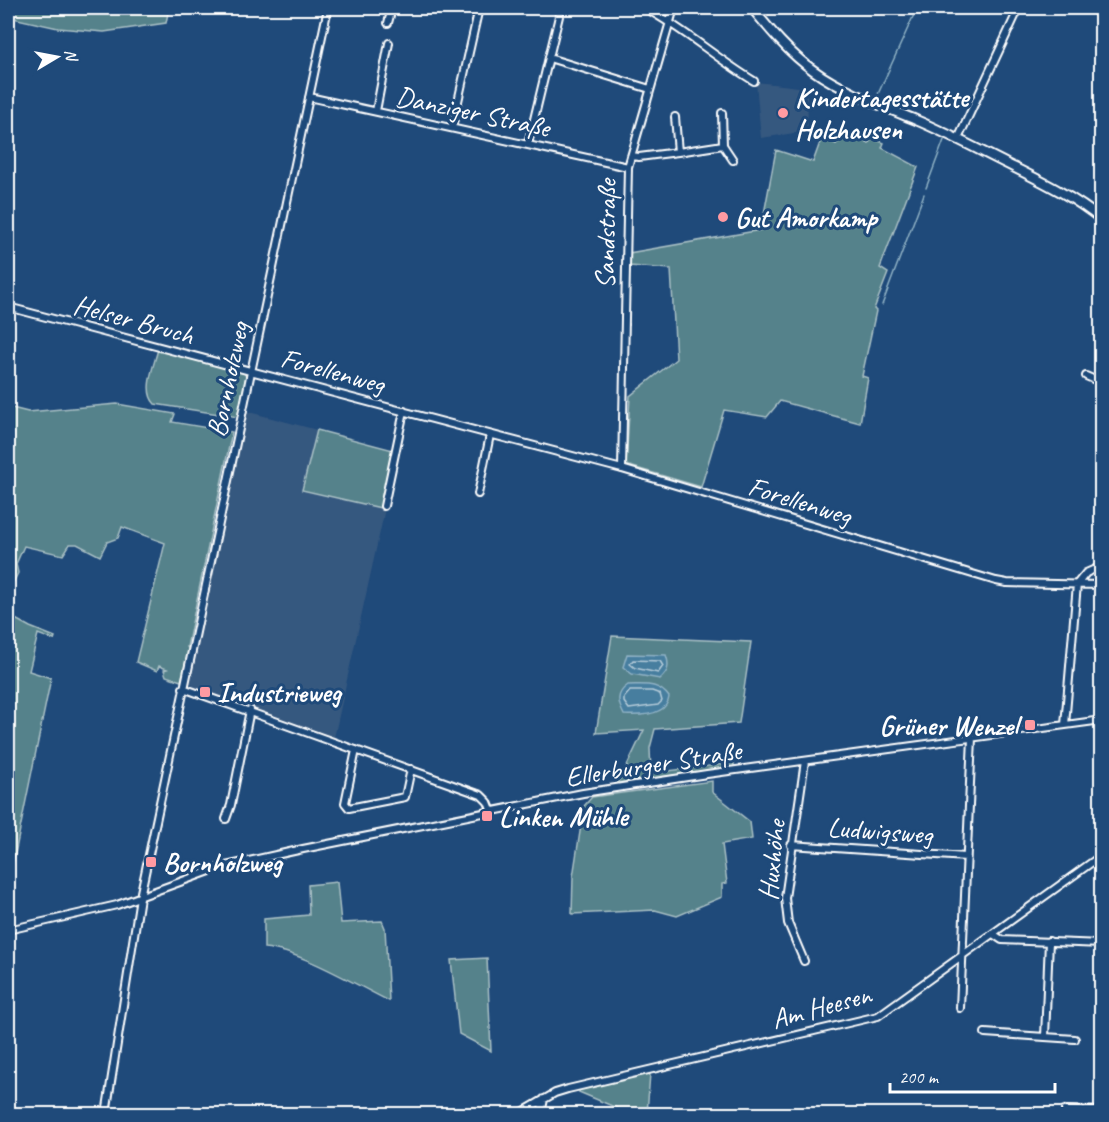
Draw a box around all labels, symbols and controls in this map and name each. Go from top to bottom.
north arrow [27,27,87,87]
text: N [60,48,82,64]
street label: Danziger Straße [393,78,555,145]
place label: Kindertagesstätte Holzhausen [795,80,971,147]
marker: Kindertagesstätte Holzhausen [776,106,790,120]
street label: Sandstraße [587,177,624,289]
place label: Gut Amorkamp [735,200,879,235]
marker: Gut Amorkamp [716,210,730,224]
street label: Helser Bruch [70,287,198,352]
street label: Bornholzweg [198,317,257,440]
street label: Forellenweg [277,340,391,402]
street label: Forellenweg [744,468,858,533]
place label: Industrieweg [217,675,342,710]
marker: Industrieweg [198,685,212,699]
place label: Grüner Wenzel [879,708,1023,743]
marker: Grüner Wenzel [1023,718,1037,732]
street label: Ellerburger Straße [563,732,745,795]
place label: Linken Mühle [499,799,630,834]
marker: Linken Mühle [480,809,494,823]
street label: Ludwigsweg [826,809,936,852]
street label: Huxhöhe [750,816,793,902]
place label: Bornholzweg [163,845,283,880]
marker: Bornholzweg [144,855,158,869]
street label: Am Heesen [767,976,876,1037]
scale bar [890,1056,1055,1094]
text: 200 m [899,1066,940,1088]

